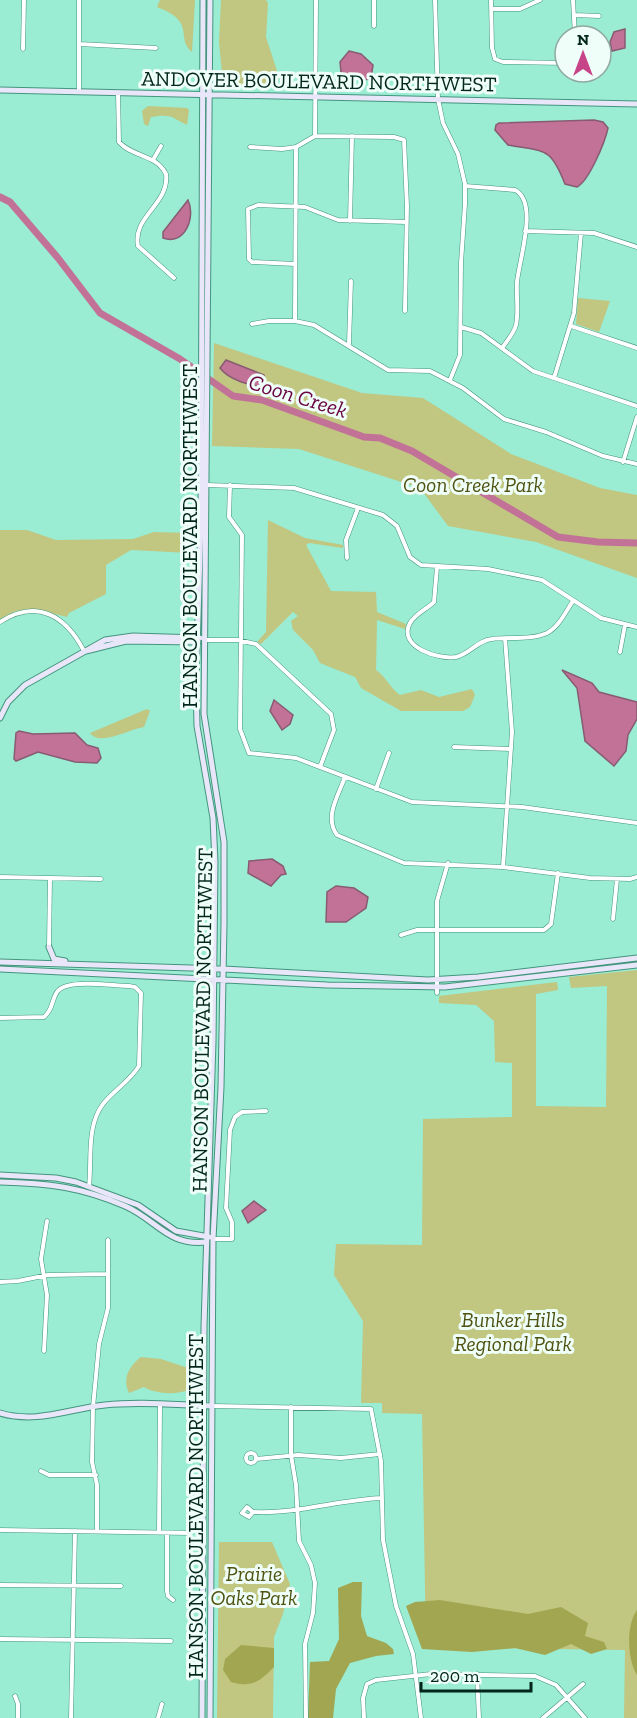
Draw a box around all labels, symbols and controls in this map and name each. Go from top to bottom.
north arrow [553,24,613,84]
text: N [577,30,589,49]
street label: ANDOVER BOULEVARD NORTHWEST [141,65,497,97]
street label: HANSON BOULEVARD NORTHWEST [177,364,202,708]
water label: Coon Creek [246,368,351,424]
park label: Coon Creek Park [403,472,543,497]
street label: HANSON BOULEVARD NORTHWEST [186,848,218,1192]
park label: Bunker Hills Regional Park [454,1307,572,1356]
street label: HANSON BOULEVARD NORTHWEST [183,1334,208,1678]
park label: Prairie Oaks Park [211,1561,297,1610]
scale bar [421,1655,530,1693]
text: 200 m [430,1665,480,1687]

